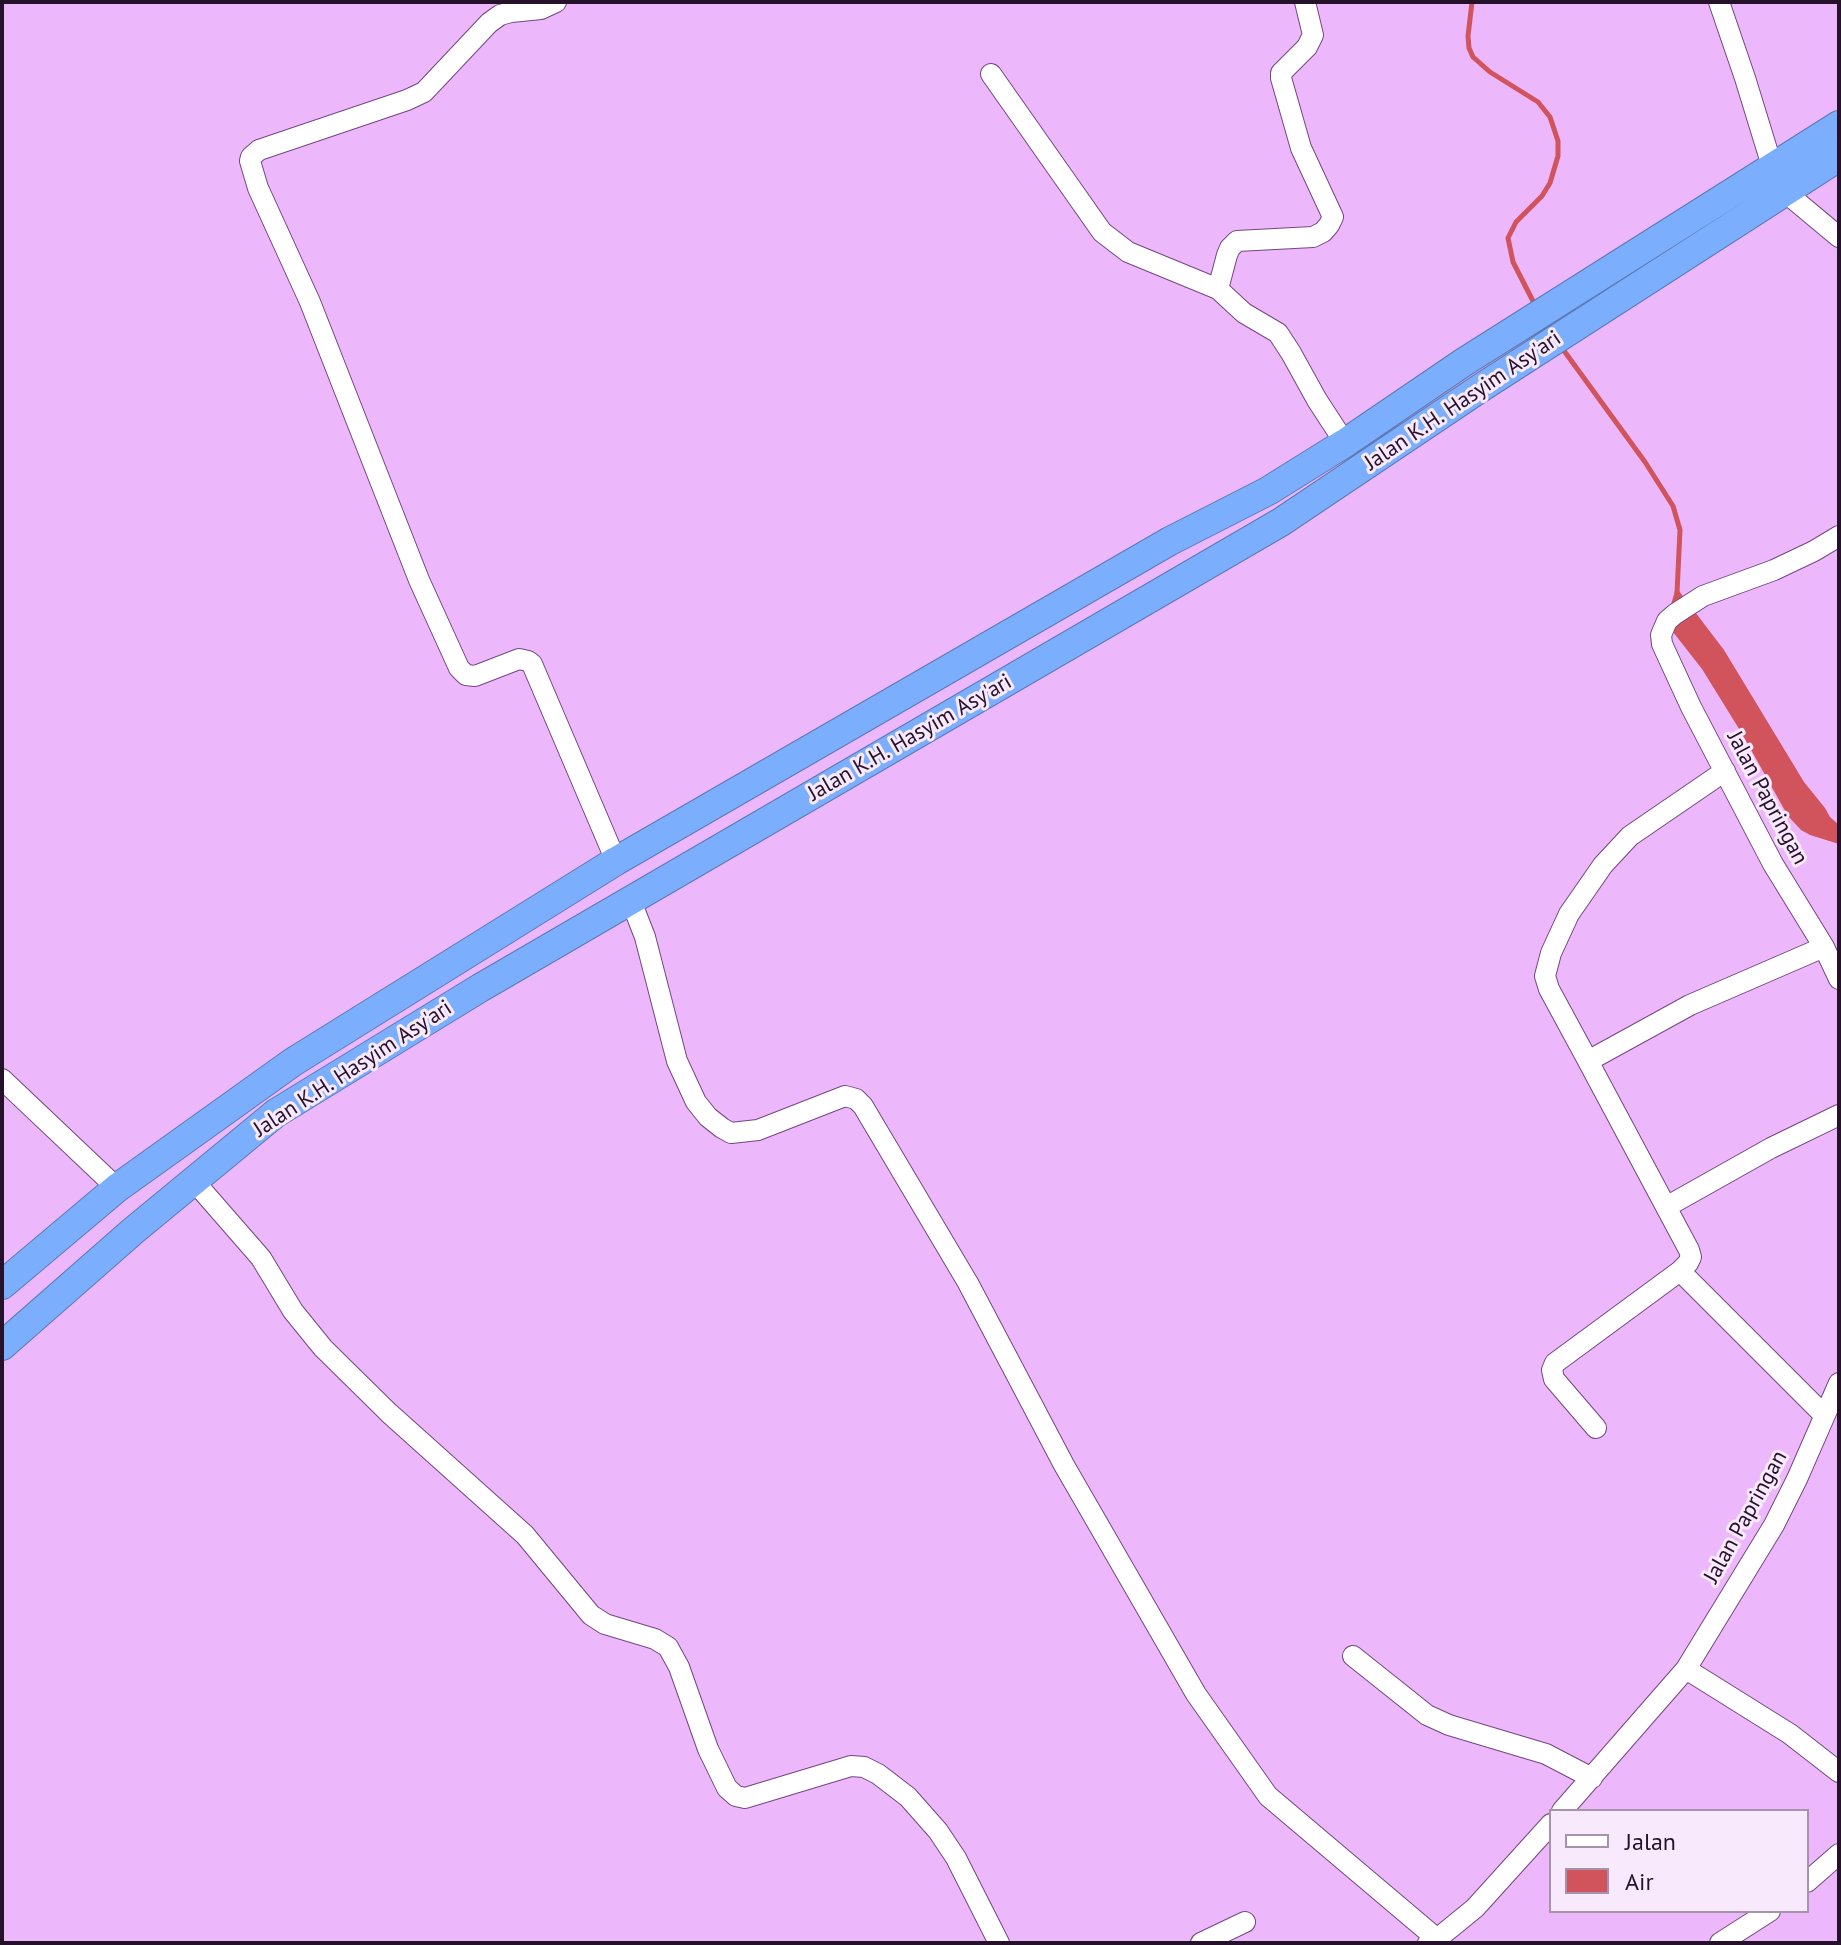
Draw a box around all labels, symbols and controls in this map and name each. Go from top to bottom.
street label: Jalan K.H. Hasyim Asy'ari [1360,325,1566,477]
street label: Jalan K.H. Hasyim Asy'ari [803,669,1017,807]
street label: Jalan Papringan [1721,727,1813,869]
street label: Jalan K.H. Hasyim Asy'ari [249,995,457,1143]
street label: Jalan Papringan [1699,1446,1793,1588]
legend [1549,1809,1809,1913]
text: Jalan [1625,1826,1676,1857]
text: Air [1625,1866,1654,1897]

